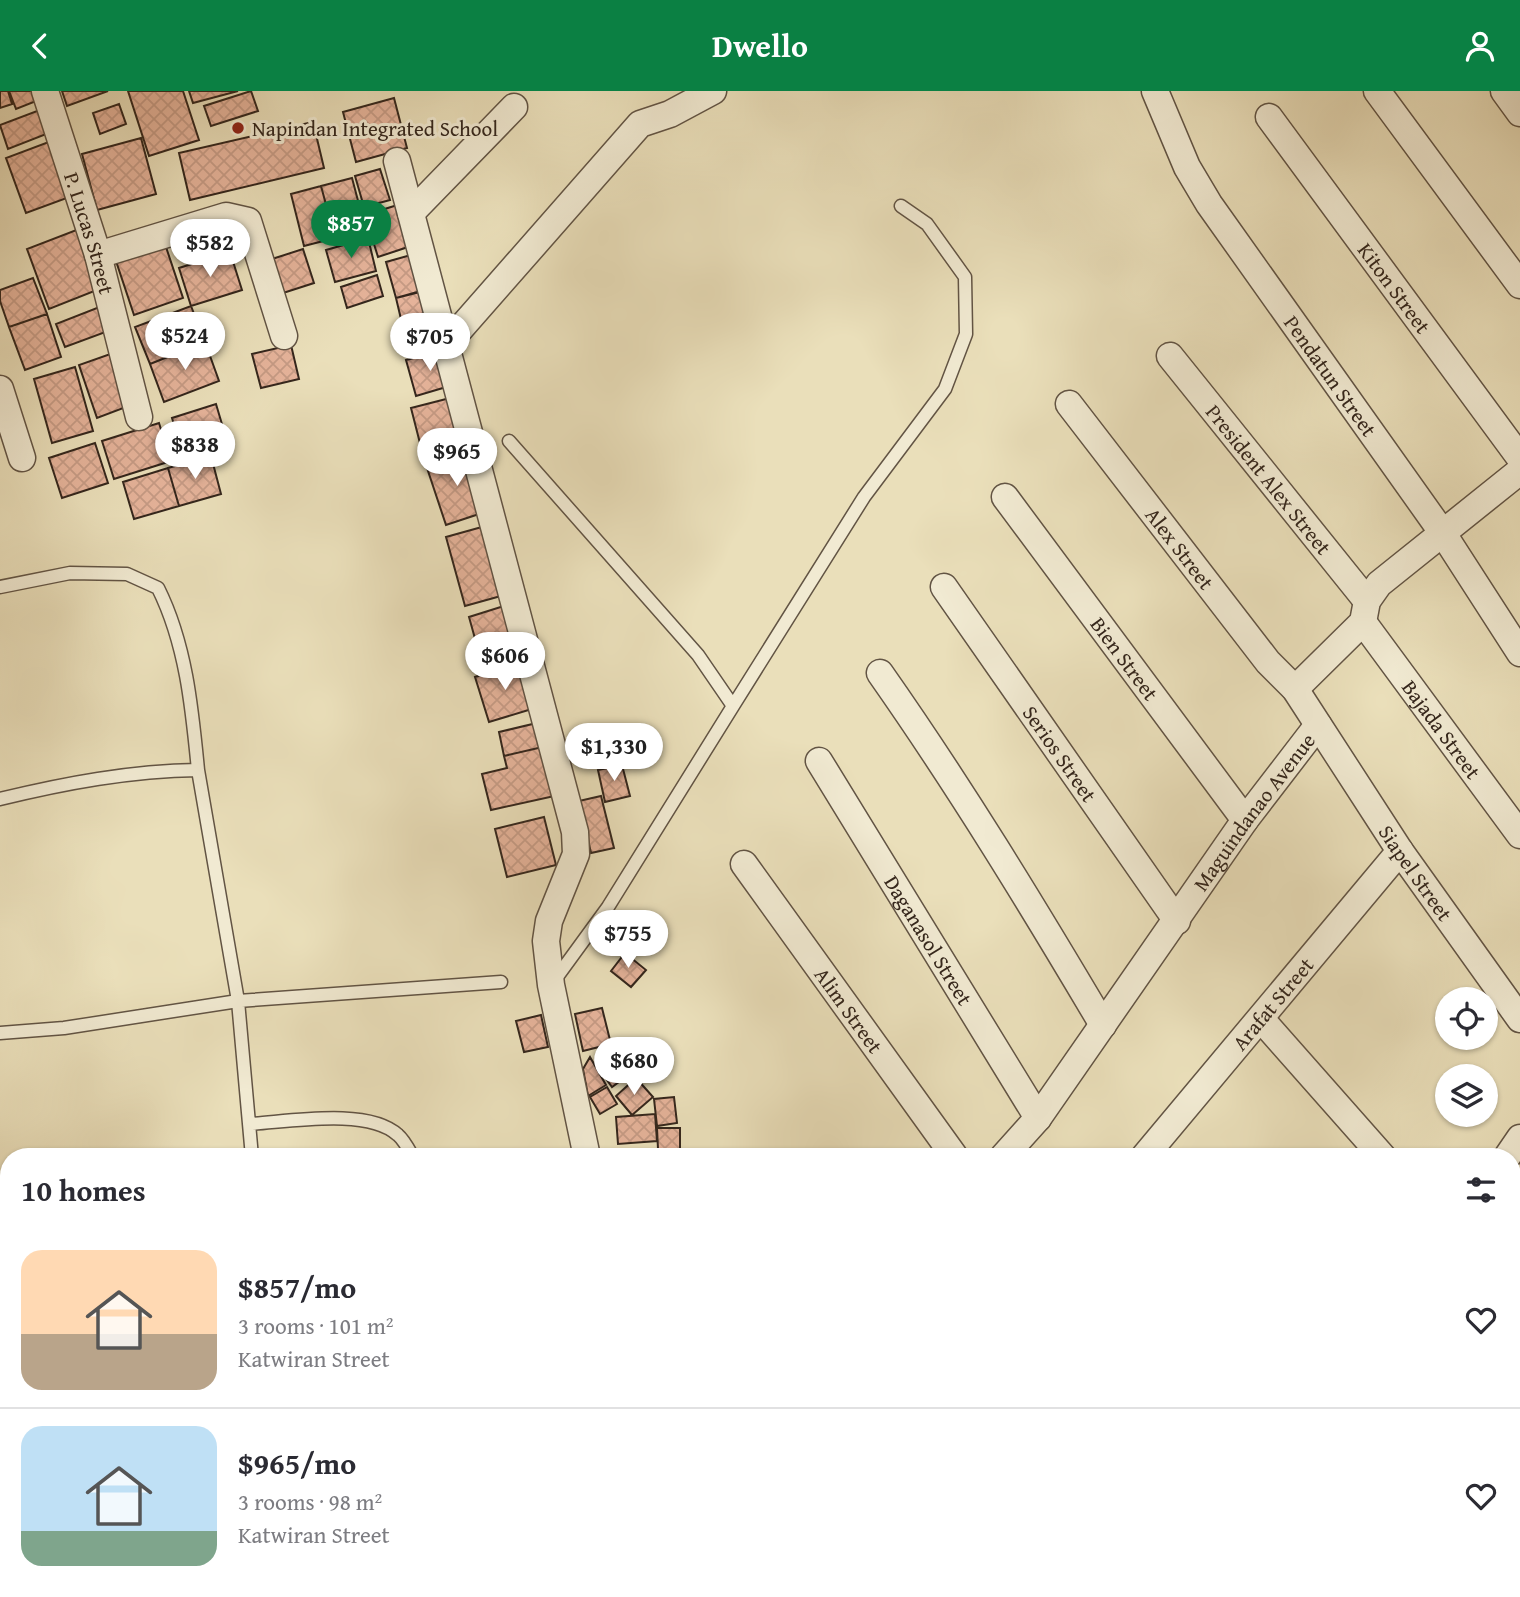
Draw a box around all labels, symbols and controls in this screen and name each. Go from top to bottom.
text: Dwello [712,22,808,69]
icon: back [21,27,59,65]
icon: person [1461,27,1499,65]
place label: Napindan Integrated School [252,113,498,144]
marker: Napindan Integrated School [230,120,246,136]
street label: P. Lucas Street [57,168,123,298]
pin: $857 [310,201,392,260]
text: $857 [327,206,375,239]
pin: $582 [169,219,251,279]
text: $582 [186,225,234,258]
street label: Kiton Street [1351,236,1439,340]
street label: Pendatun Street [1277,309,1385,443]
pin: $524 [144,313,226,372]
pin: $705 [389,313,471,373]
text: $524 [161,318,209,351]
text: $705 [406,319,454,352]
street label: President Alex Street [1199,397,1340,562]
pin: $838 [154,421,236,481]
text: $838 [171,427,219,460]
pin: $965 [416,429,498,488]
text: $965 [433,434,481,467]
street label: Alex Street [1138,500,1222,596]
street label: Bien Street [1083,610,1167,707]
pin: $606 [464,633,546,692]
text: $606 [481,638,529,671]
street label: Bajada Street [1395,673,1489,786]
street label: Serios Street [1016,699,1105,809]
pin: $1,330 [557,723,671,783]
street label: Maguindanao Avenue [1185,726,1322,897]
text: $1,330 [581,729,647,762]
street label: Siapel Street [1371,819,1461,928]
street label: Daganasol Street [877,869,981,1012]
pin: $755 [587,911,669,970]
text: $755 [604,916,652,949]
street label: Arafat Street [1224,950,1321,1057]
street label: Alim Street [808,961,891,1060]
map controls [1435,987,1498,1127]
button: locate [1435,987,1498,1050]
pin: $680 [593,1037,675,1097]
text: $680 [610,1043,658,1076]
button: layers [1435,1064,1498,1127]
text: 10 homes [21,1168,146,1212]
icon: filters [1462,1171,1500,1209]
text: $857/mo [238,1265,356,1309]
icon: home [77,1278,161,1362]
icon: heart [1462,1301,1500,1339]
text: 3 rooms · 101 m² [238,1309,393,1342]
text: Katwiran Street [238,1342,390,1375]
text: $965/mo [238,1441,356,1485]
icon: home [77,1454,161,1538]
icon: heart [1462,1477,1500,1515]
text: 3 rooms · 98 m² [238,1485,382,1518]
text: Katwiran Street [238,1518,390,1551]

